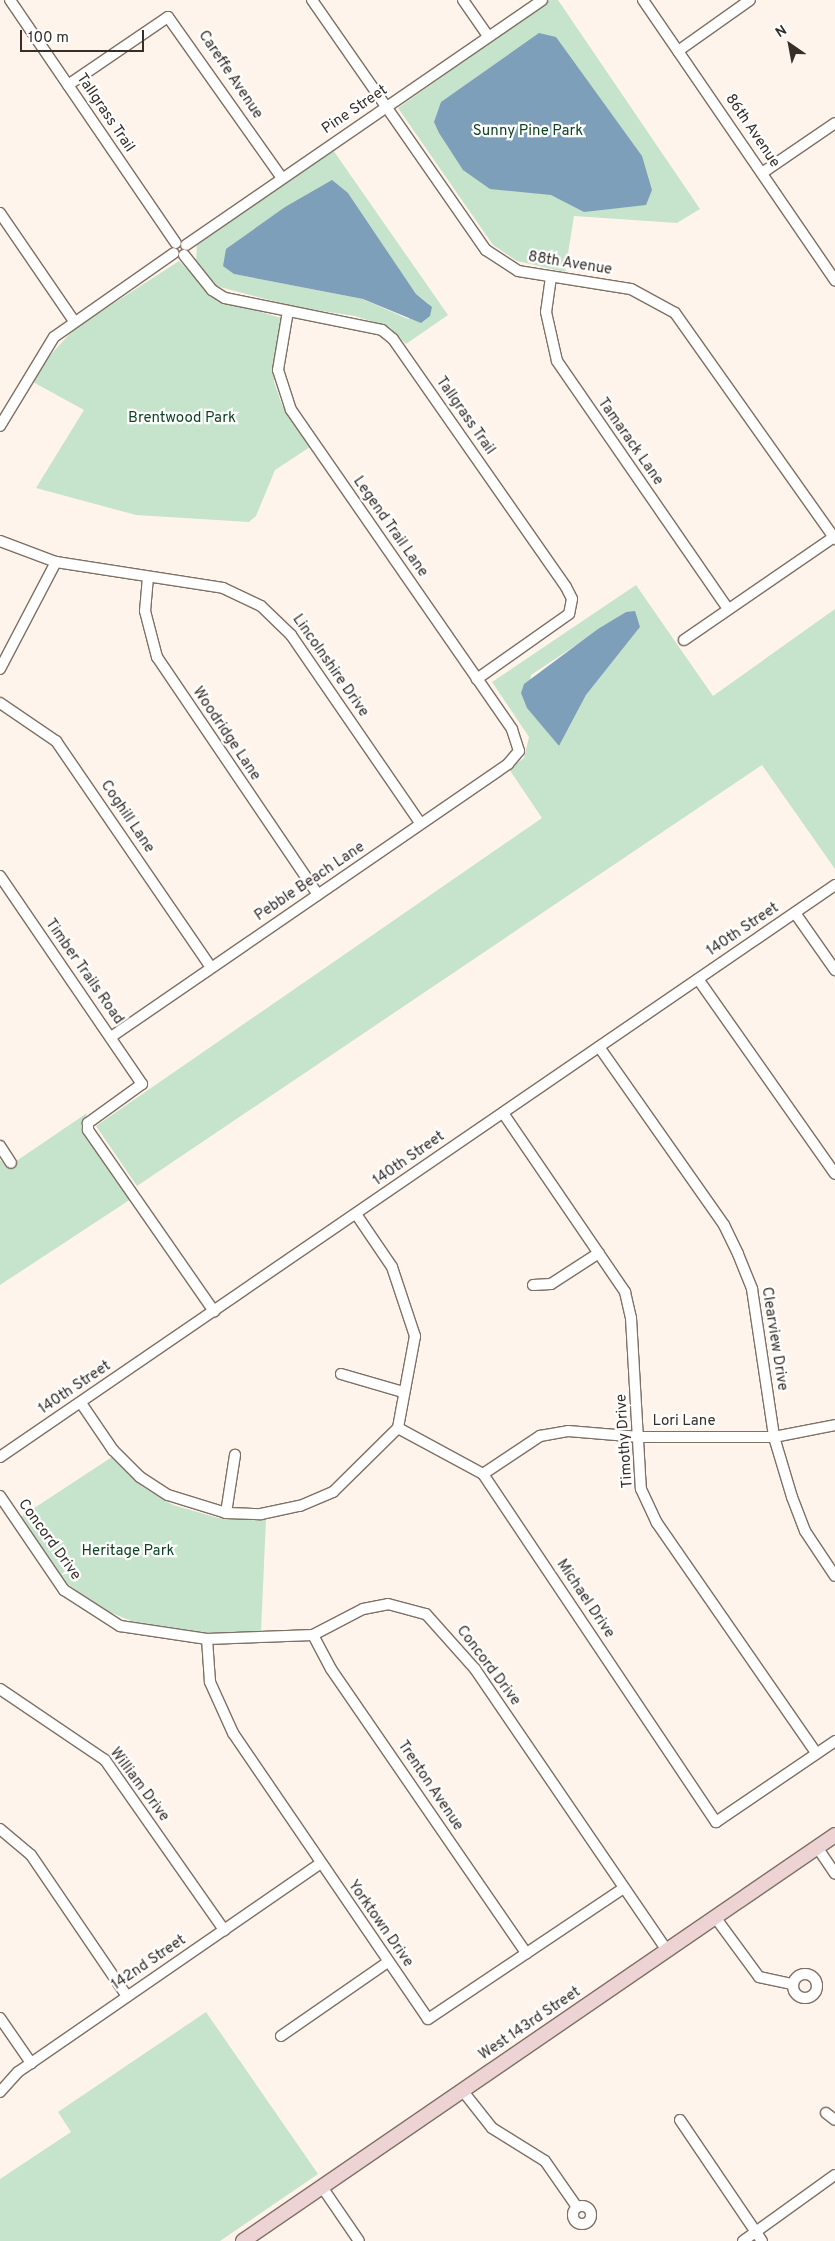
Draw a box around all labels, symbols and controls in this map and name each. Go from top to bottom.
scale bar [22,20,146,52]
north arrow [765,20,815,70]
text: N [773,22,790,42]
street label: Careffe Avenue [194,27,266,123]
text: 100 m [28,29,69,48]
street label: Tallgrass Trail [72,70,138,156]
street label: Pine Street [319,82,391,138]
street label: 86th Avenue [721,90,783,172]
park label: Sunny Pine Park [473,123,583,141]
street label: 88th Avenue [526,248,614,280]
street label: Tallgrass Trail [431,373,499,459]
street label: Tamarack Lane [593,395,667,489]
park label: Brentwood Park [128,410,236,428]
street label: Legend Trail Lane [348,473,432,581]
street label: Lincolnshire Drive [288,611,372,721]
street label: Woodridge Lane [188,684,264,784]
street label: Coghill Lane [96,777,158,857]
street label: Pebble Beach Lane [252,839,368,925]
street label: 140th Street [704,899,782,961]
street label: Timber Trails Road [41,915,127,1029]
street label: 140th Street [370,1128,448,1190]
street label: Clearview Drive [757,1286,791,1392]
street label: 140th Street [36,1357,114,1419]
street label: Timothy Drive [613,1393,637,1489]
street label: Lori Lane [653,1413,715,1431]
street label: Concord Drive [14,1496,84,1584]
park label: Heritage Park [82,1543,174,1561]
street label: Michael Drive [552,1556,618,1642]
street label: Concord Drive [452,1622,524,1710]
street label: Trenton Avenue [393,1737,467,1835]
street label: William Drive [105,1744,173,1826]
street label: Yorktown Drive [343,1877,417,1971]
street label: 142nd Street [108,1932,190,1994]
street label: West 143rd Street [476,1983,584,2065]

